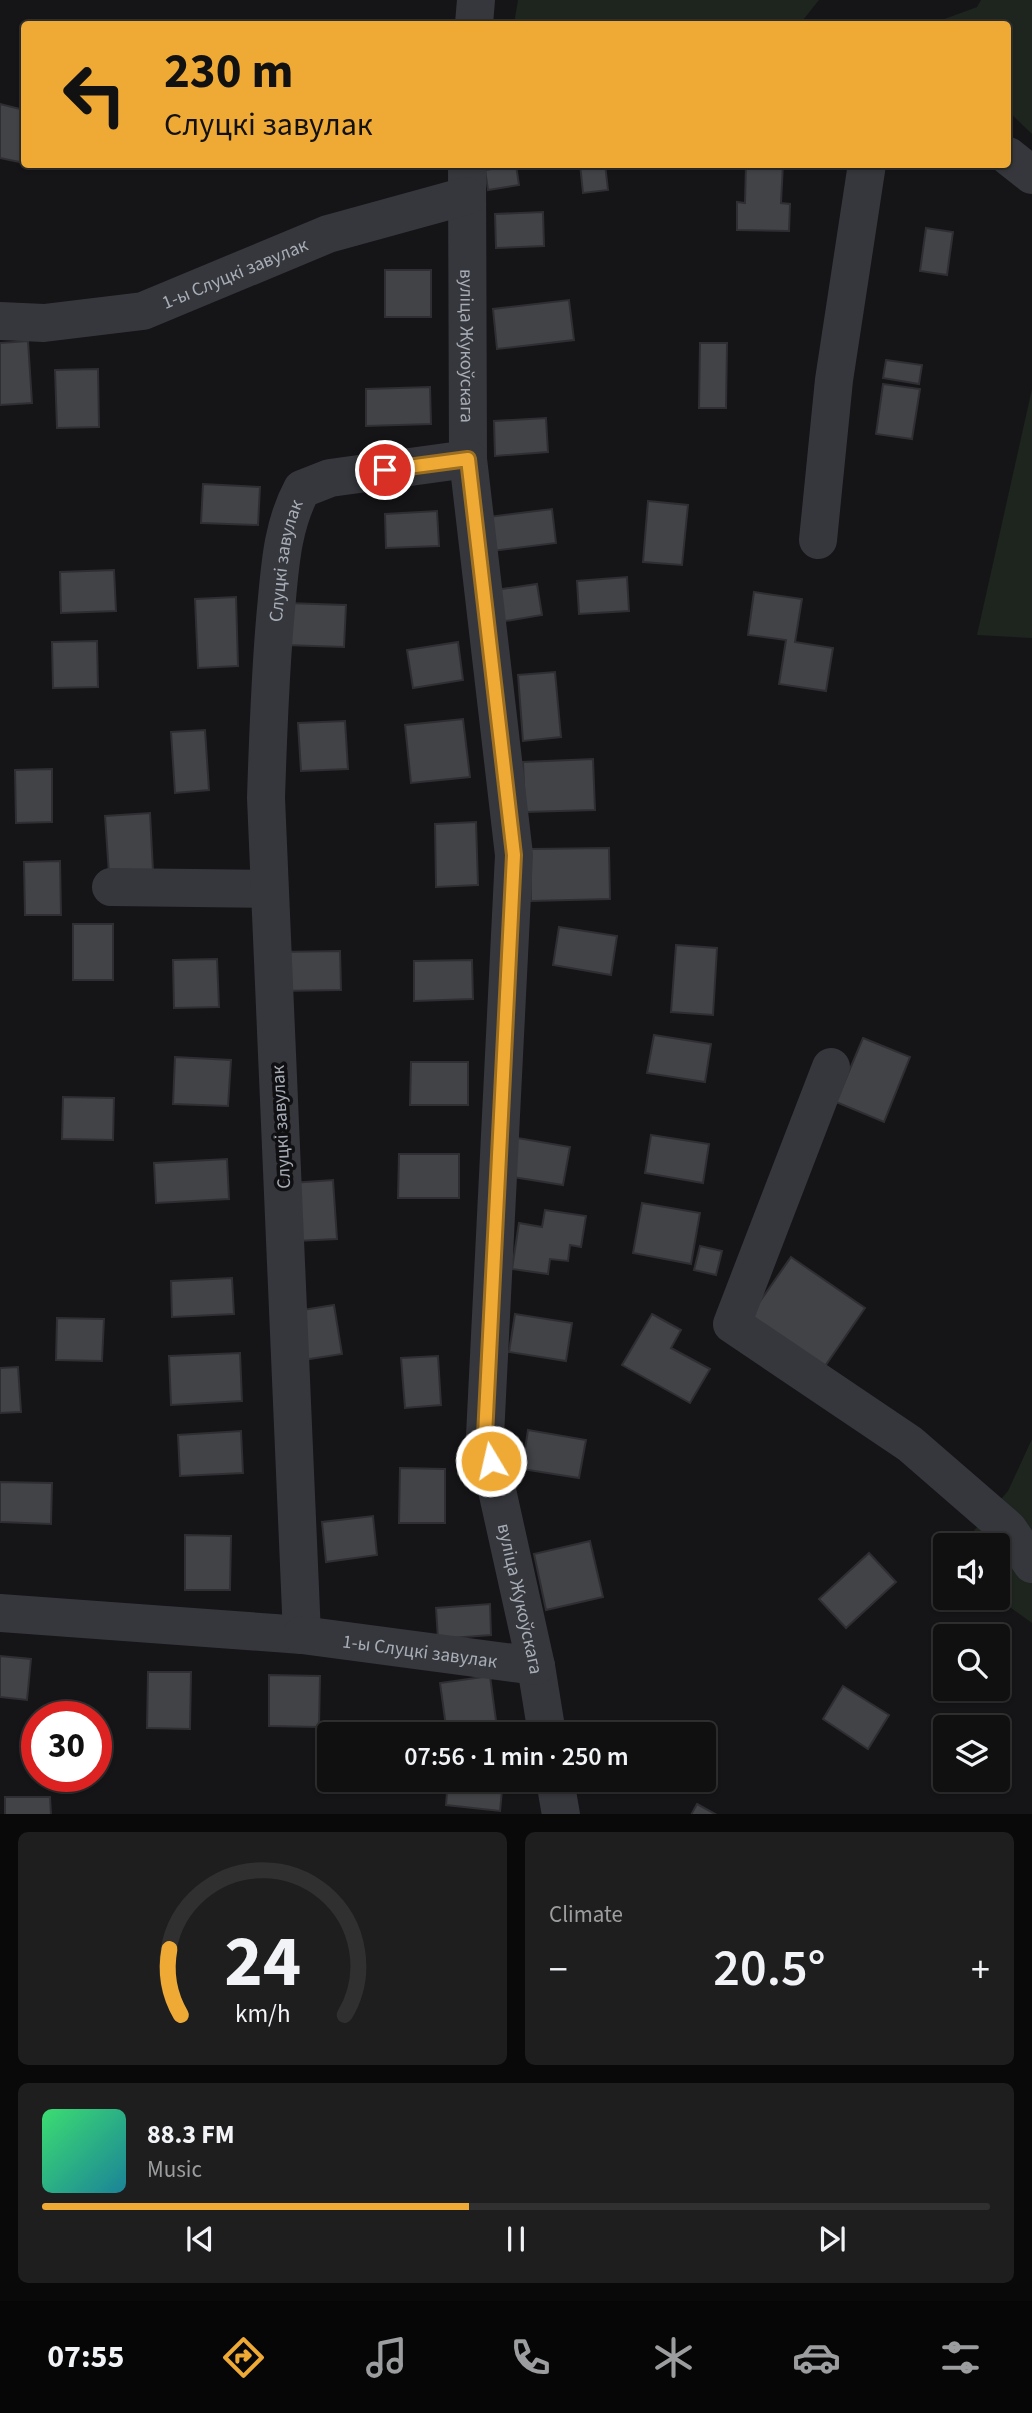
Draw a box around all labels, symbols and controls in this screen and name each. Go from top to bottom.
text: 230 m [164,37,293,107]
icon: left [49,49,140,140]
text: Слуцкі завулак [164,102,373,148]
street label: 1-ы Слуцкі завулак [158,232,313,317]
street label: вуліца Жукоўскага [452,269,480,423]
pin [355,440,415,500]
icon: arrive [366,451,404,489]
street label: Слуцкі завулак [263,495,311,623]
street label: Слуцкі завулак [265,1064,298,1190]
position arrow [454,1424,528,1498]
street label: вуліца Жукоўскага [490,1521,549,1676]
map controls [933,1533,1010,1792]
button: sound [933,1533,1010,1610]
button: search [933,1624,1010,1701]
street label: 1-ы Слуцкі завулак [341,1628,499,1676]
speed limit sign: 30 [21,1701,112,1792]
button: layers [933,1715,1010,1792]
text: 07:56 · 1 min · 250 m [404,1738,629,1775]
text: Climate [549,1898,623,1931]
text: 24 [224,1910,301,2014]
text: 20.5° [713,1932,826,2006]
text: − [549,1943,568,1997]
text: + [971,1943,990,1997]
text: km/h [235,1995,290,2031]
text: 88.3 FM [147,2116,235,2153]
text: Music [147,2153,202,2186]
icon: previous [181,2220,219,2258]
icon: pause [497,2220,535,2258]
icon: next [813,2220,851,2258]
icon: directions [219,2333,268,2382]
icon: music [362,2333,411,2382]
icon: phone [506,2333,555,2382]
icon: climate [649,2333,698,2382]
icon: car [792,2333,841,2382]
icon: filters [936,2333,985,2382]
text: 07:55 [47,2334,124,2380]

